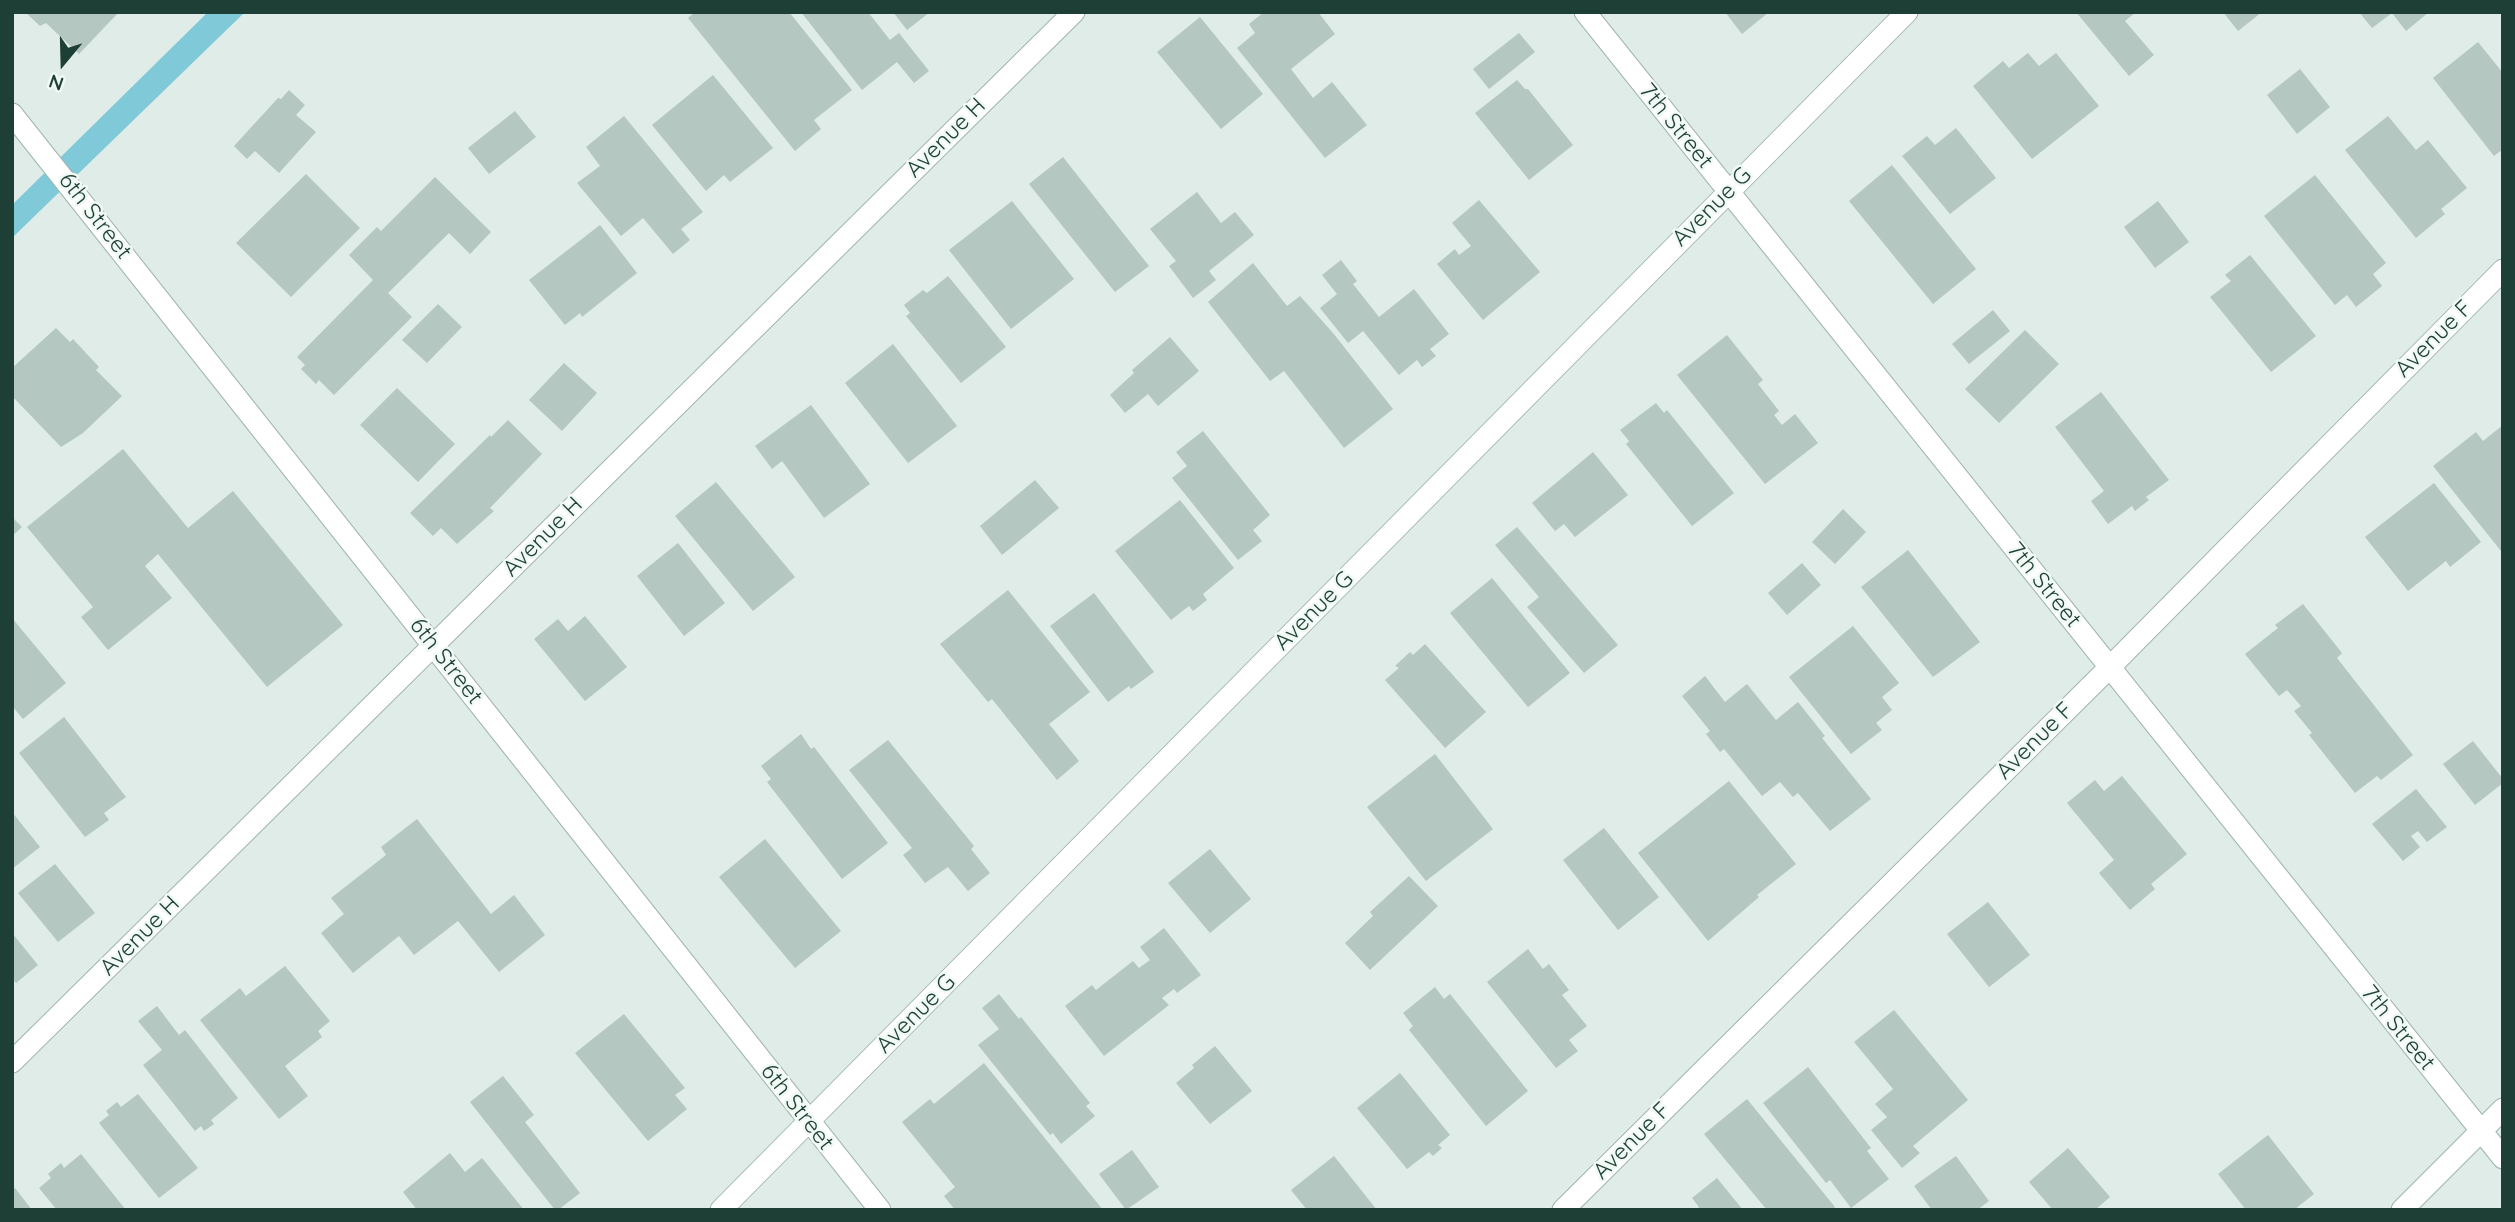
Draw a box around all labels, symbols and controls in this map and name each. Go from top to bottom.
north arrow [28,28,98,98]
text: N [46,69,67,96]
street label: 7th Street [1633,78,1719,174]
street label: Avenue H [900,92,992,184]
street label: Avenue G [1667,162,1757,252]
street label: 6th Street [53,167,137,265]
street label: Avenue F [2390,295,2478,383]
street label: Avenue H [497,491,589,583]
street label: 7th Street [2001,537,2087,633]
street label: Avenue G [1269,566,1359,656]
street label: 6th Street [404,612,488,710]
street label: Avenue F [1991,697,2079,785]
street label: Avenue H [94,890,186,982]
street label: Avenue G [871,969,961,1059]
street label: 7th Street [2355,980,2441,1076]
street label: 6th Street [755,1058,839,1156]
street label: Avenue F [1588,1097,1676,1185]

